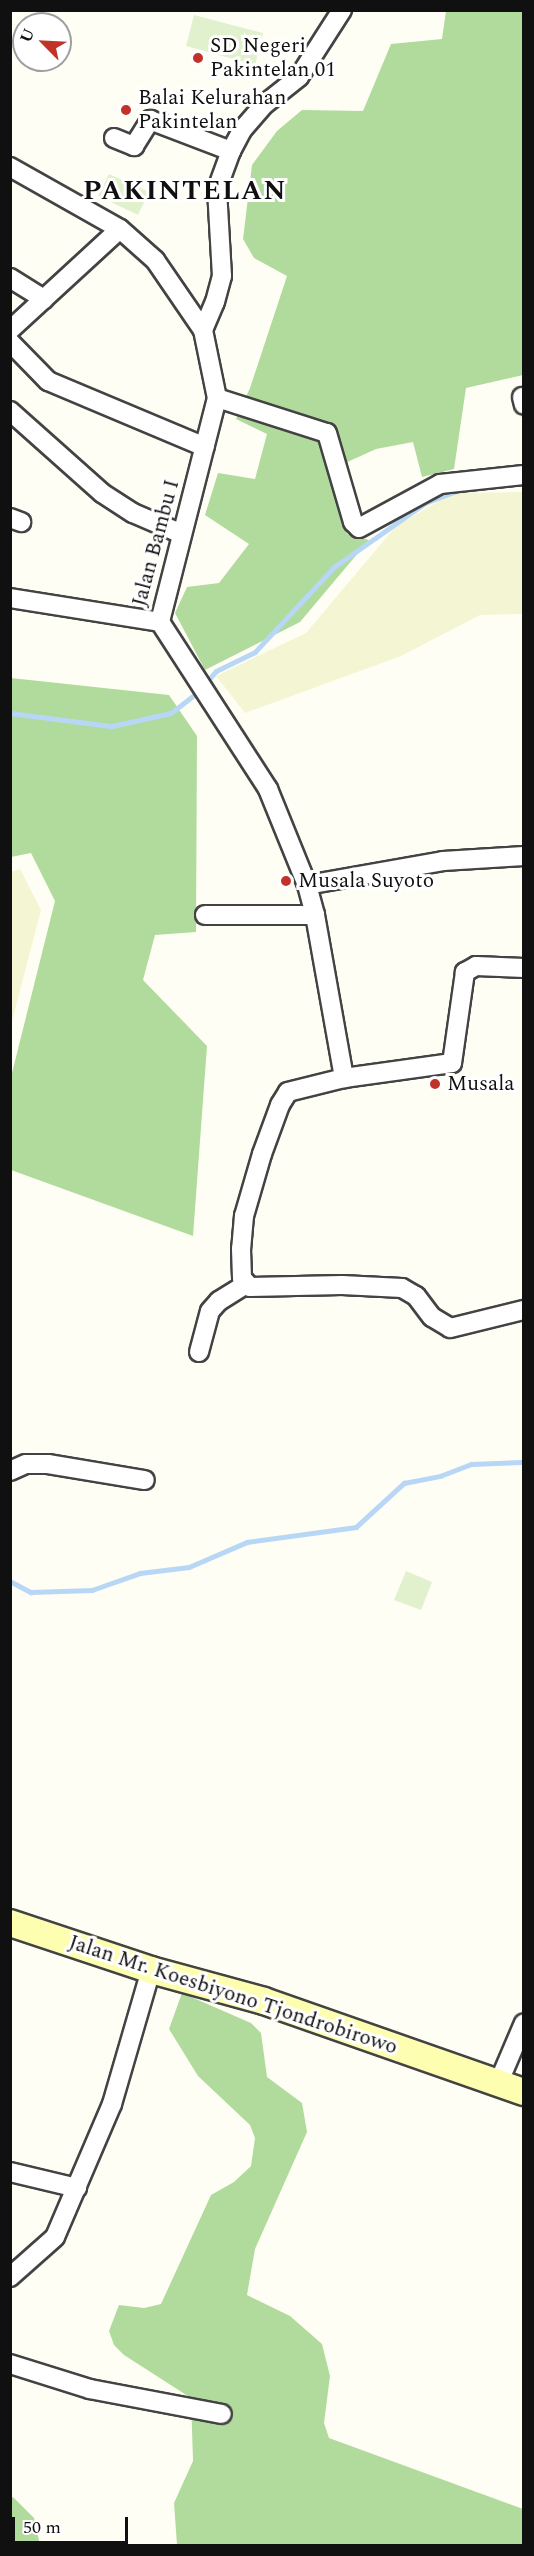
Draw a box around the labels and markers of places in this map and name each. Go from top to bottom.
place label: SD Negeri Pakintelan 01 [210,33,336,83]
marker: SD Negeri Pakintelan 01 [191,51,205,65]
place label: Balai Kelurahan Pakintelan [138,85,286,135]
marker: Balai Kelurahan Pakintelan [119,103,133,117]
place label: Musala Suyoto [298,868,434,894]
marker: Musala Suyoto [279,874,293,888]
place label: Musala [447,1071,515,1097]
marker: Musala [428,1077,442,1091]

